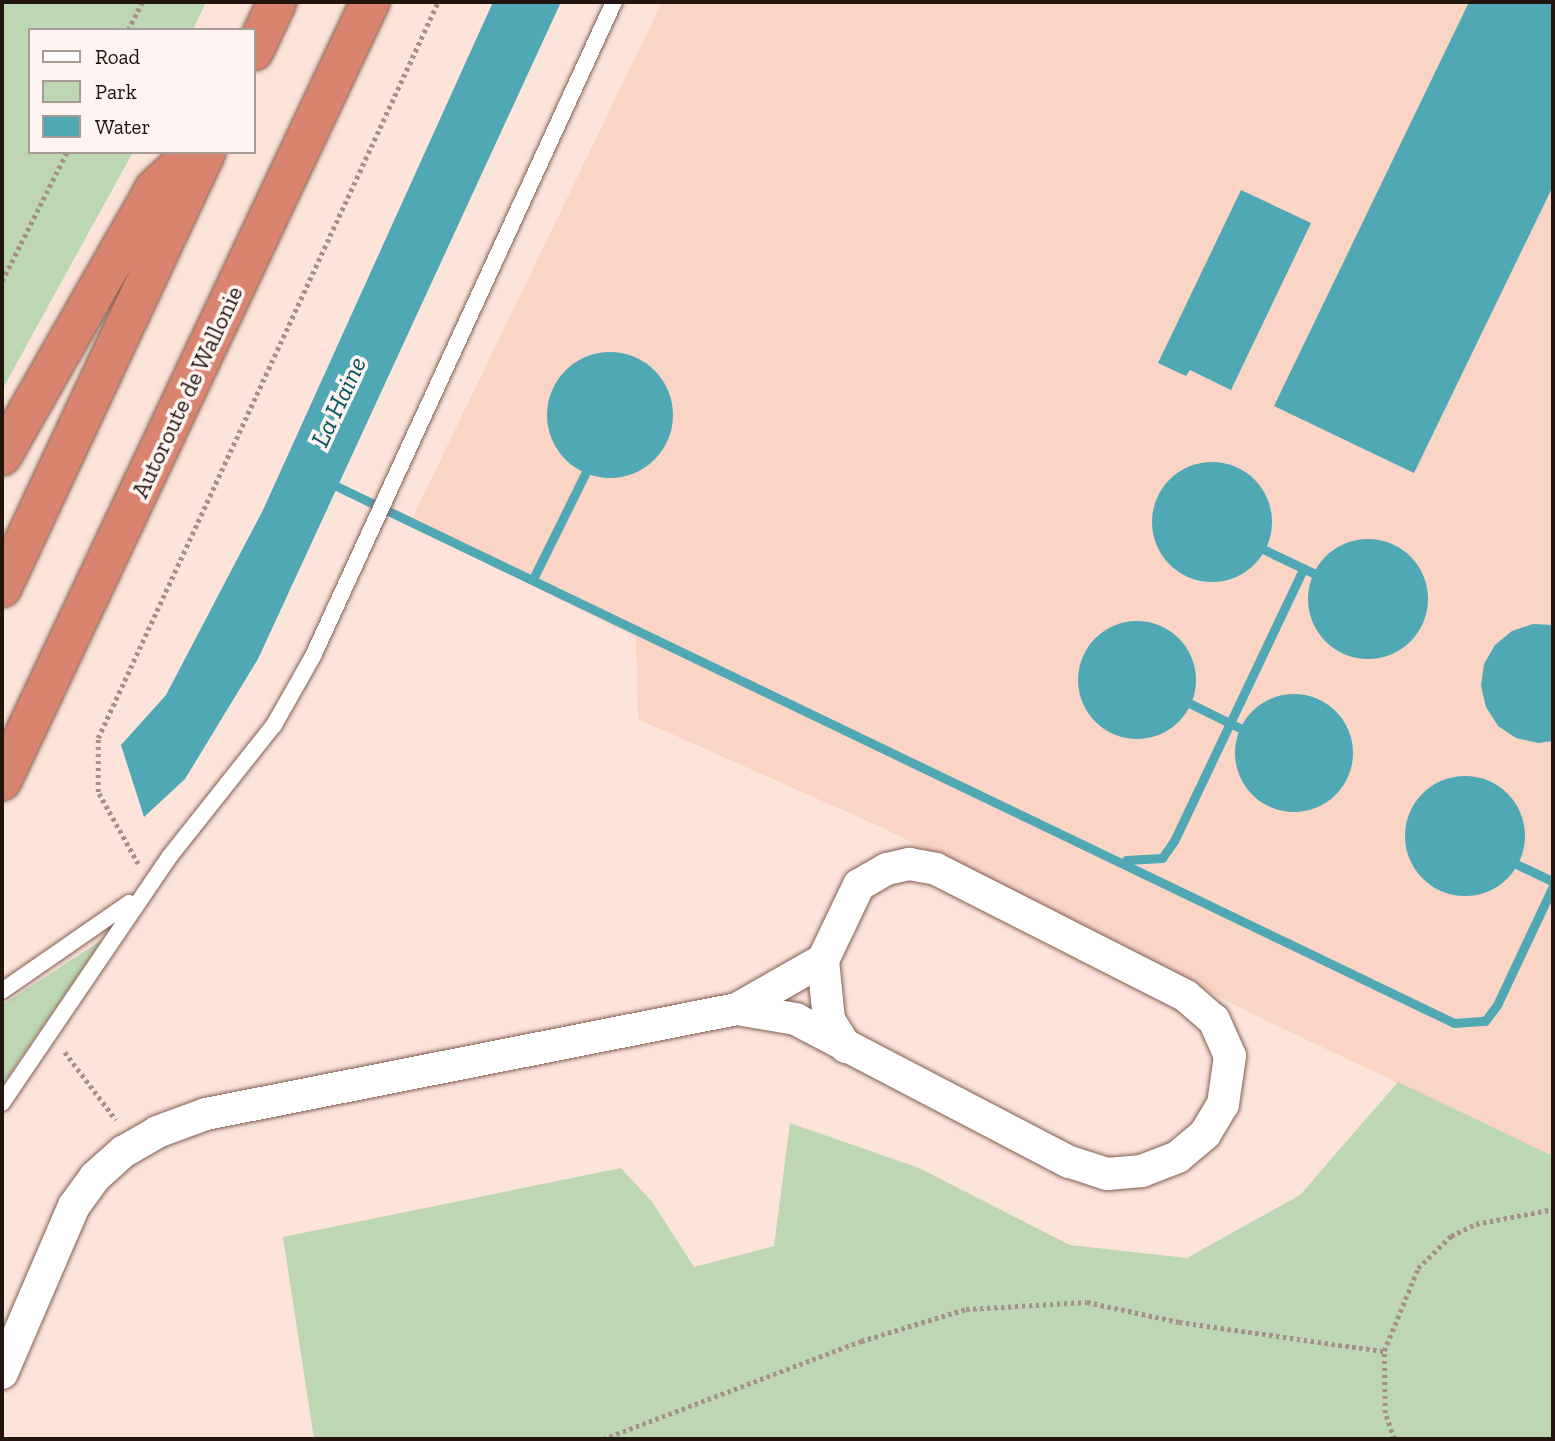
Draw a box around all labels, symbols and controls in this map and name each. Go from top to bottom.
legend [28,28,256,154]
text: Road [95,44,140,69]
text: Park [95,79,137,104]
text: Water [95,114,150,139]
street label: Autoroute de Wallonie [125,281,249,503]
water label: La Haine [305,352,373,452]

